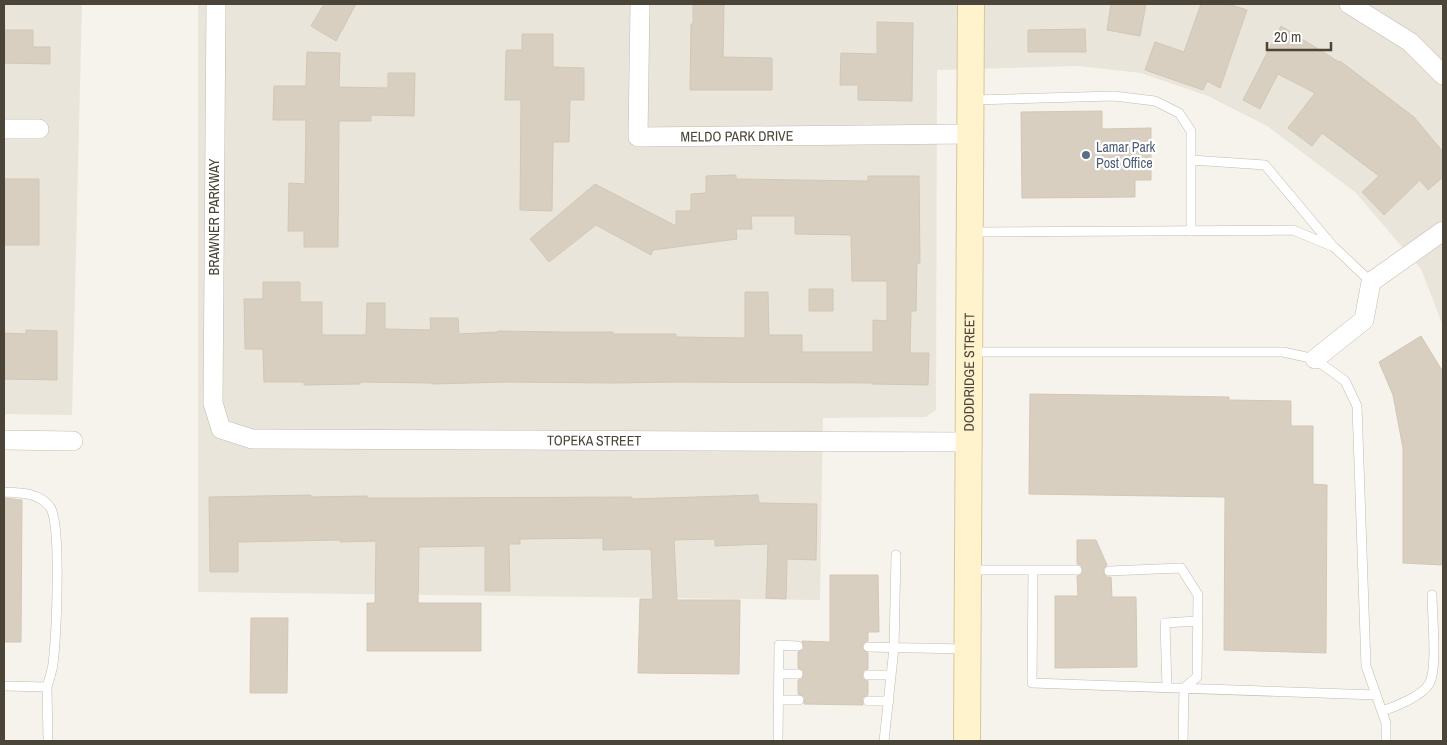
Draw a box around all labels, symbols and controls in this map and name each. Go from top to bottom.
scale bar [1267,20,1331,52]
text: 20 m [1274,26,1301,47]
street label: MELDO PARK DRIVE [680,127,793,146]
place label: Lamar Park Post Office [1096,138,1156,172]
marker: Lamar Park Post Office [1080,149,1092,161]
street label: BRAWNER PARKWAY [205,158,223,275]
street label: DODDRIDGE STREET [960,313,978,431]
street label: TOPEKA STREET [547,431,641,450]

